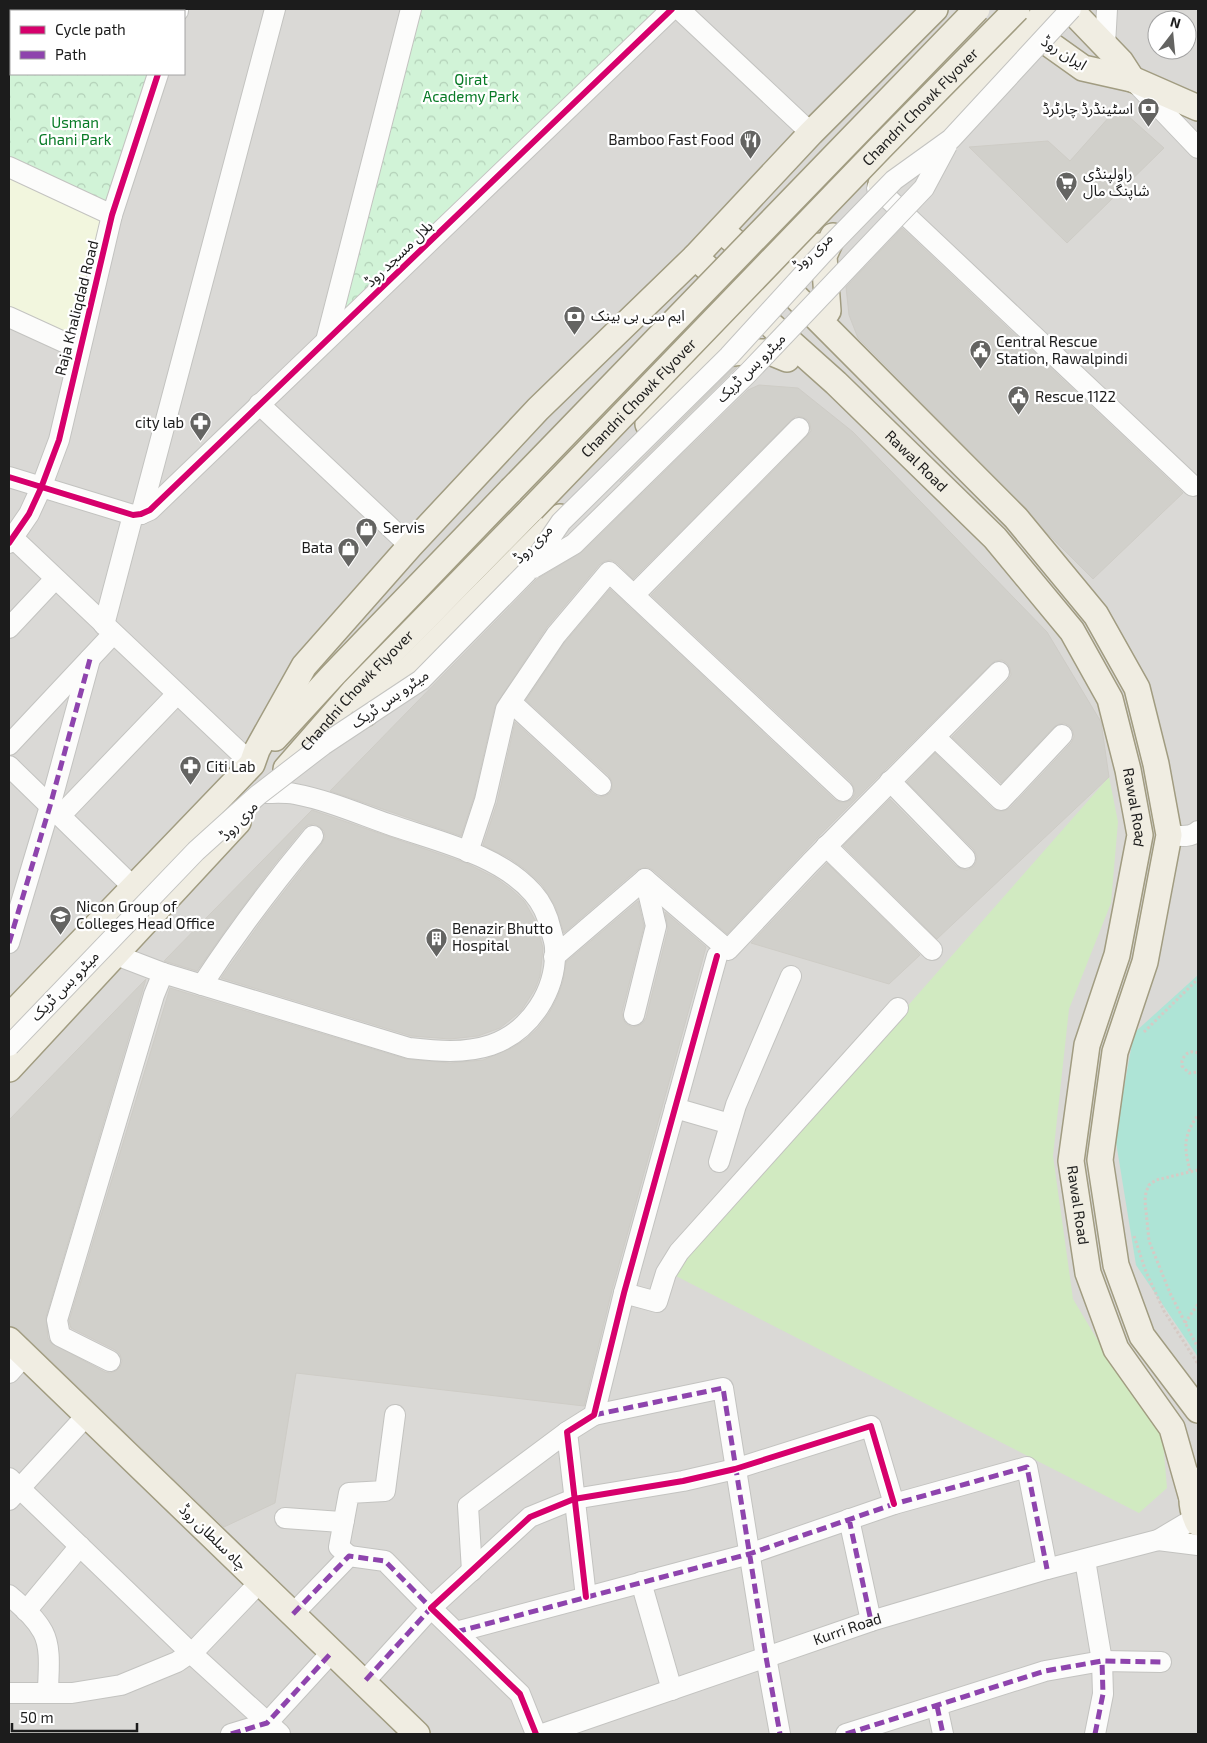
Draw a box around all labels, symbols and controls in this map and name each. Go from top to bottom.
legend [10,10,185,75]
north arrow [1147,10,1197,60]
text: N [1169,12,1183,32]
text: Cycle path [55,20,126,38]
street label: ایران روڈ [1038,31,1091,74]
street label: Chandni Chowk Flyover [858,44,982,169]
text: Path [55,45,86,63]
park label: Qirat Academy Park [423,70,520,105]
bank icon: اسٹینڈرڈ چارٹرڈ [1137,97,1161,128]
place label: اسٹینڈرڈ چارٹرڈ [1042,99,1133,119]
park label: Usman Ghani Park [39,113,112,148]
restaurant icon: Bamboo Fast Food [738,128,762,159]
place label: Bamboo Fast Food [608,130,734,148]
place label: راولپنڈی شاپنگ مال [1083,164,1150,201]
supermarket icon: راولپنڈی شاپنگ مال [1055,171,1079,202]
street label: ہلال مسجد روڈ [361,216,437,291]
street label: مری روڈ [789,228,837,275]
street label: Raja Khaliqdad Road [51,238,103,377]
bank icon: ایم سی بی بینک [563,304,587,335]
place label: ایم سی بی بینک [591,306,685,327]
street label: میٹرو بس ٹریک [712,329,789,406]
place label: Central Rescue Station, Rawalpindi [996,332,1128,367]
street label: Chandni Chowk Flyover [577,334,700,461]
public building icon: Central Rescue Station, Rawalpindi [968,339,992,370]
public building icon: Rescue 1122 [1007,385,1031,416]
place label: Rescue 1122 [1035,387,1116,405]
pharmacy icon: city lab [188,411,212,442]
place label: city lab [135,413,184,431]
street label: Rawal Road [882,426,952,495]
shop icon: Servis [355,516,379,547]
place label: Servis [383,518,425,536]
street label: مری روڈ [509,520,556,567]
shop icon: Bata [337,536,361,567]
place label: Bata [302,538,333,556]
street label: Chandni Chowk Flyover [296,626,417,754]
street label: میٹرو بس ٹریک [347,665,432,732]
pharmacy icon: Citi Lab [178,755,202,786]
place label: Citi Lab [206,757,256,775]
street label: Rawal Road [1120,766,1150,849]
street label: مری روڈ [215,797,262,845]
place label: Nicon Group of Colleges Head Office [76,897,215,932]
school or university icon: Nicon Group of Colleges Head Office [48,904,72,935]
place label: Benazir Bhutto Hospital [452,919,553,954]
building icon: Benazir Bhutto Hospital [424,926,448,957]
street label: میٹرو بس ٹریک [26,946,103,1025]
street label: Rawal Road [1064,1164,1094,1246]
street label: چاہ سلطان روڈ [175,1500,251,1575]
street label: Kurri Road [811,1608,883,1648]
scale bar [12,1700,138,1732]
text: 50 m [20,1708,54,1726]

